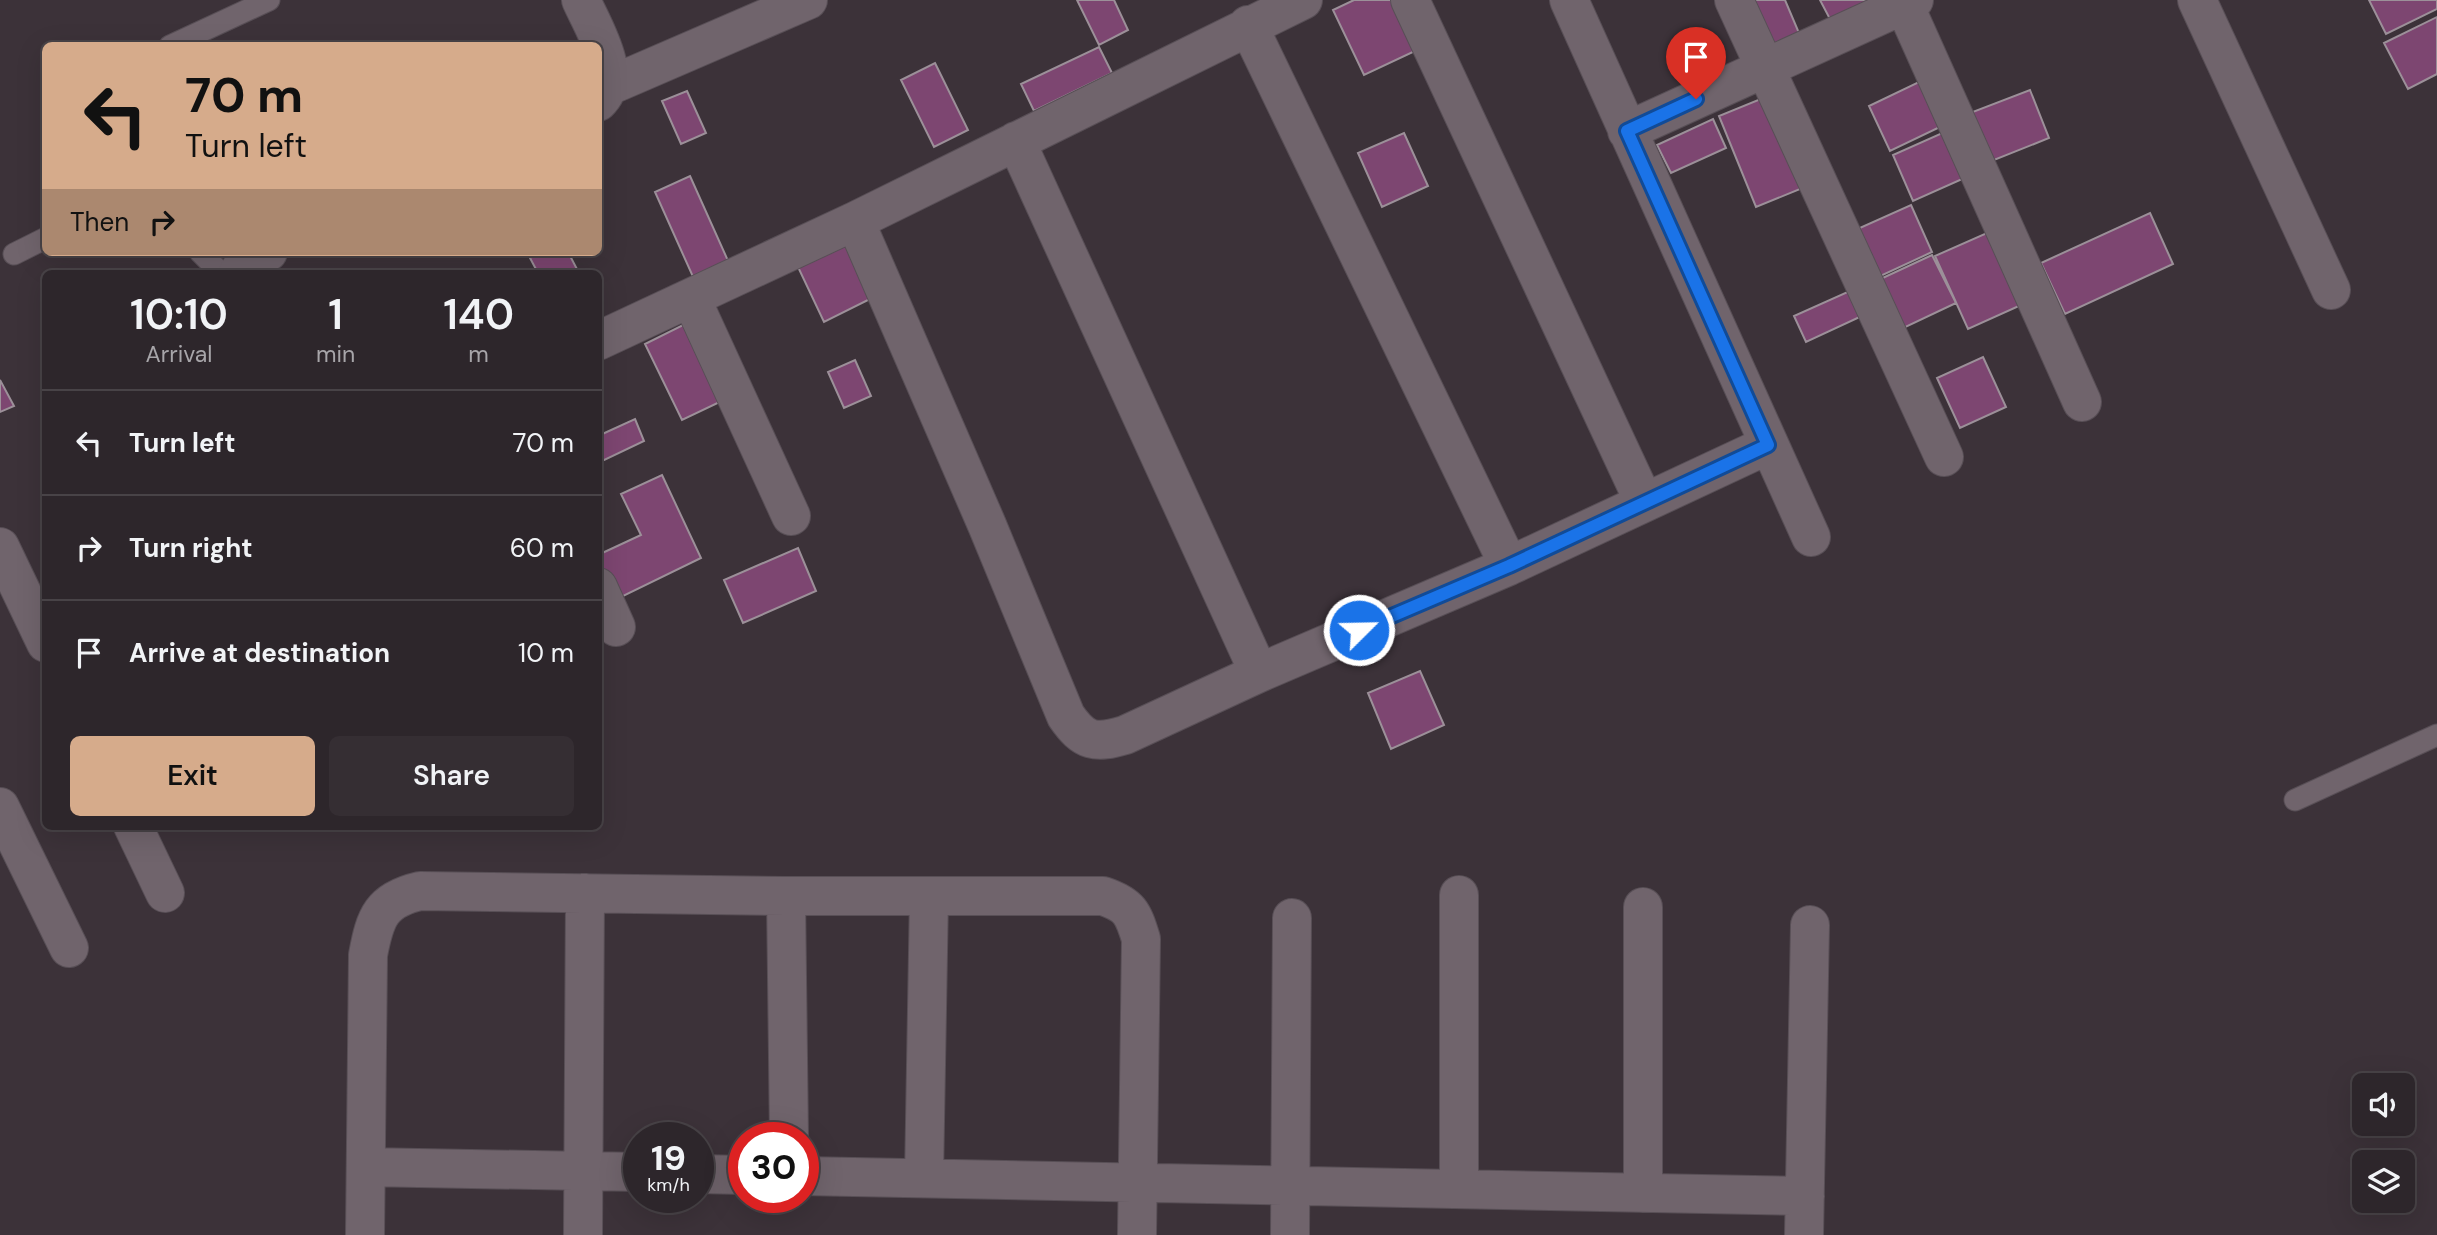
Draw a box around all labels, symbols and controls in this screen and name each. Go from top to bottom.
pin [1666,27,1726,99]
icon: arrive [1677,38,1715,76]
text: 70 m [185,63,303,127]
icon: left [70,70,161,161]
text: Turn left [185,125,307,167]
icon: right [143,203,181,241]
text: Then [70,205,129,239]
text: 10:10 [130,287,228,342]
text: 1 [328,287,343,342]
text: 140 [443,287,514,342]
text: Arrival [145,339,212,369]
text: min [316,339,355,369]
text: m [468,339,489,369]
icon: left [70,424,108,462]
text: Turn left [129,426,236,460]
text: 70 m [513,426,574,460]
icon: right [70,529,108,567]
text: Turn right [129,531,253,565]
text: 60 m [510,531,574,565]
position arrow [1322,593,1396,667]
icon: arrive [70,634,108,672]
text: Arrive at destination [129,636,390,670]
text: 10 m [518,636,574,670]
button: Exit [70,736,315,816]
button: Share [329,736,574,816]
map controls [2352,1073,2415,1213]
button: sound [2352,1073,2415,1136]
speed limit sign: 30 [728,1122,819,1213]
text: 19 [651,1135,686,1181]
button: layers [2352,1150,2415,1213]
text: km/h [647,1173,690,1197]

